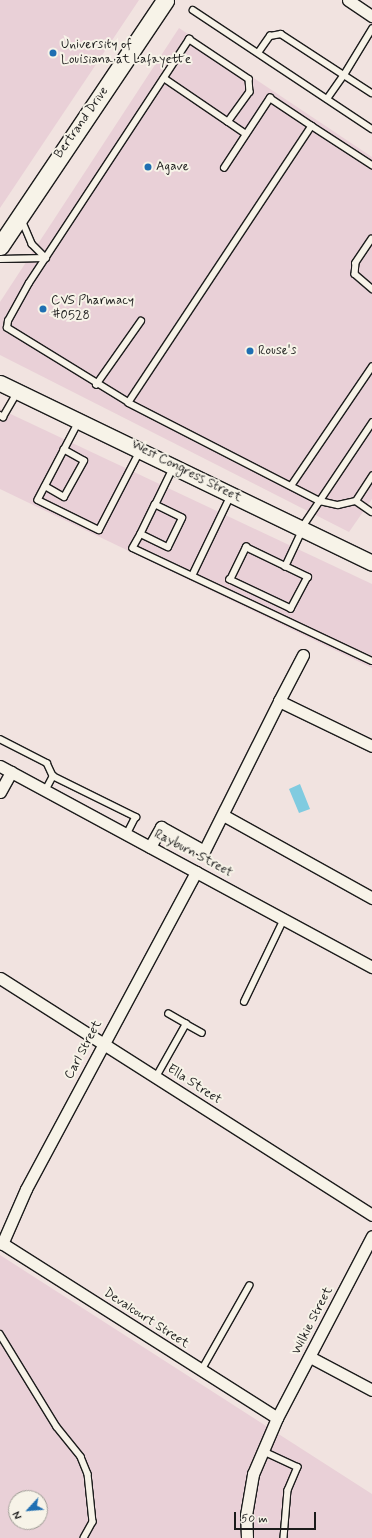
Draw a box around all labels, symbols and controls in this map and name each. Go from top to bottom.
place label: University of Louisiana at Lafayette [61,38,191,69]
marker: University of Louisiana at Lafayette [48,48,58,58]
street label: Bertrand Drive [52,84,112,162]
place label: Agave [156,159,189,175]
marker: Agave [143,162,153,172]
place label: CVS Pharmacy #0528 [51,294,134,325]
marker: CVS Pharmacy #0528 [38,304,48,314]
place label: Rouse's [258,343,296,359]
marker: Rouse's [245,346,255,356]
street label: West Congress Street [128,437,244,507]
street label: Rayburn Street [151,827,235,881]
street label: Carl Street [62,1018,106,1082]
street label: Ella Street [164,1062,224,1108]
street label: Wilkie Street [289,1284,337,1358]
street label: Devalcourt Street [100,1286,192,1352]
north arrow [8,1490,48,1530]
scale bar [236,1504,318,1530]
text: N [10,1508,26,1521]
text: 50 m [241,1511,268,1527]

